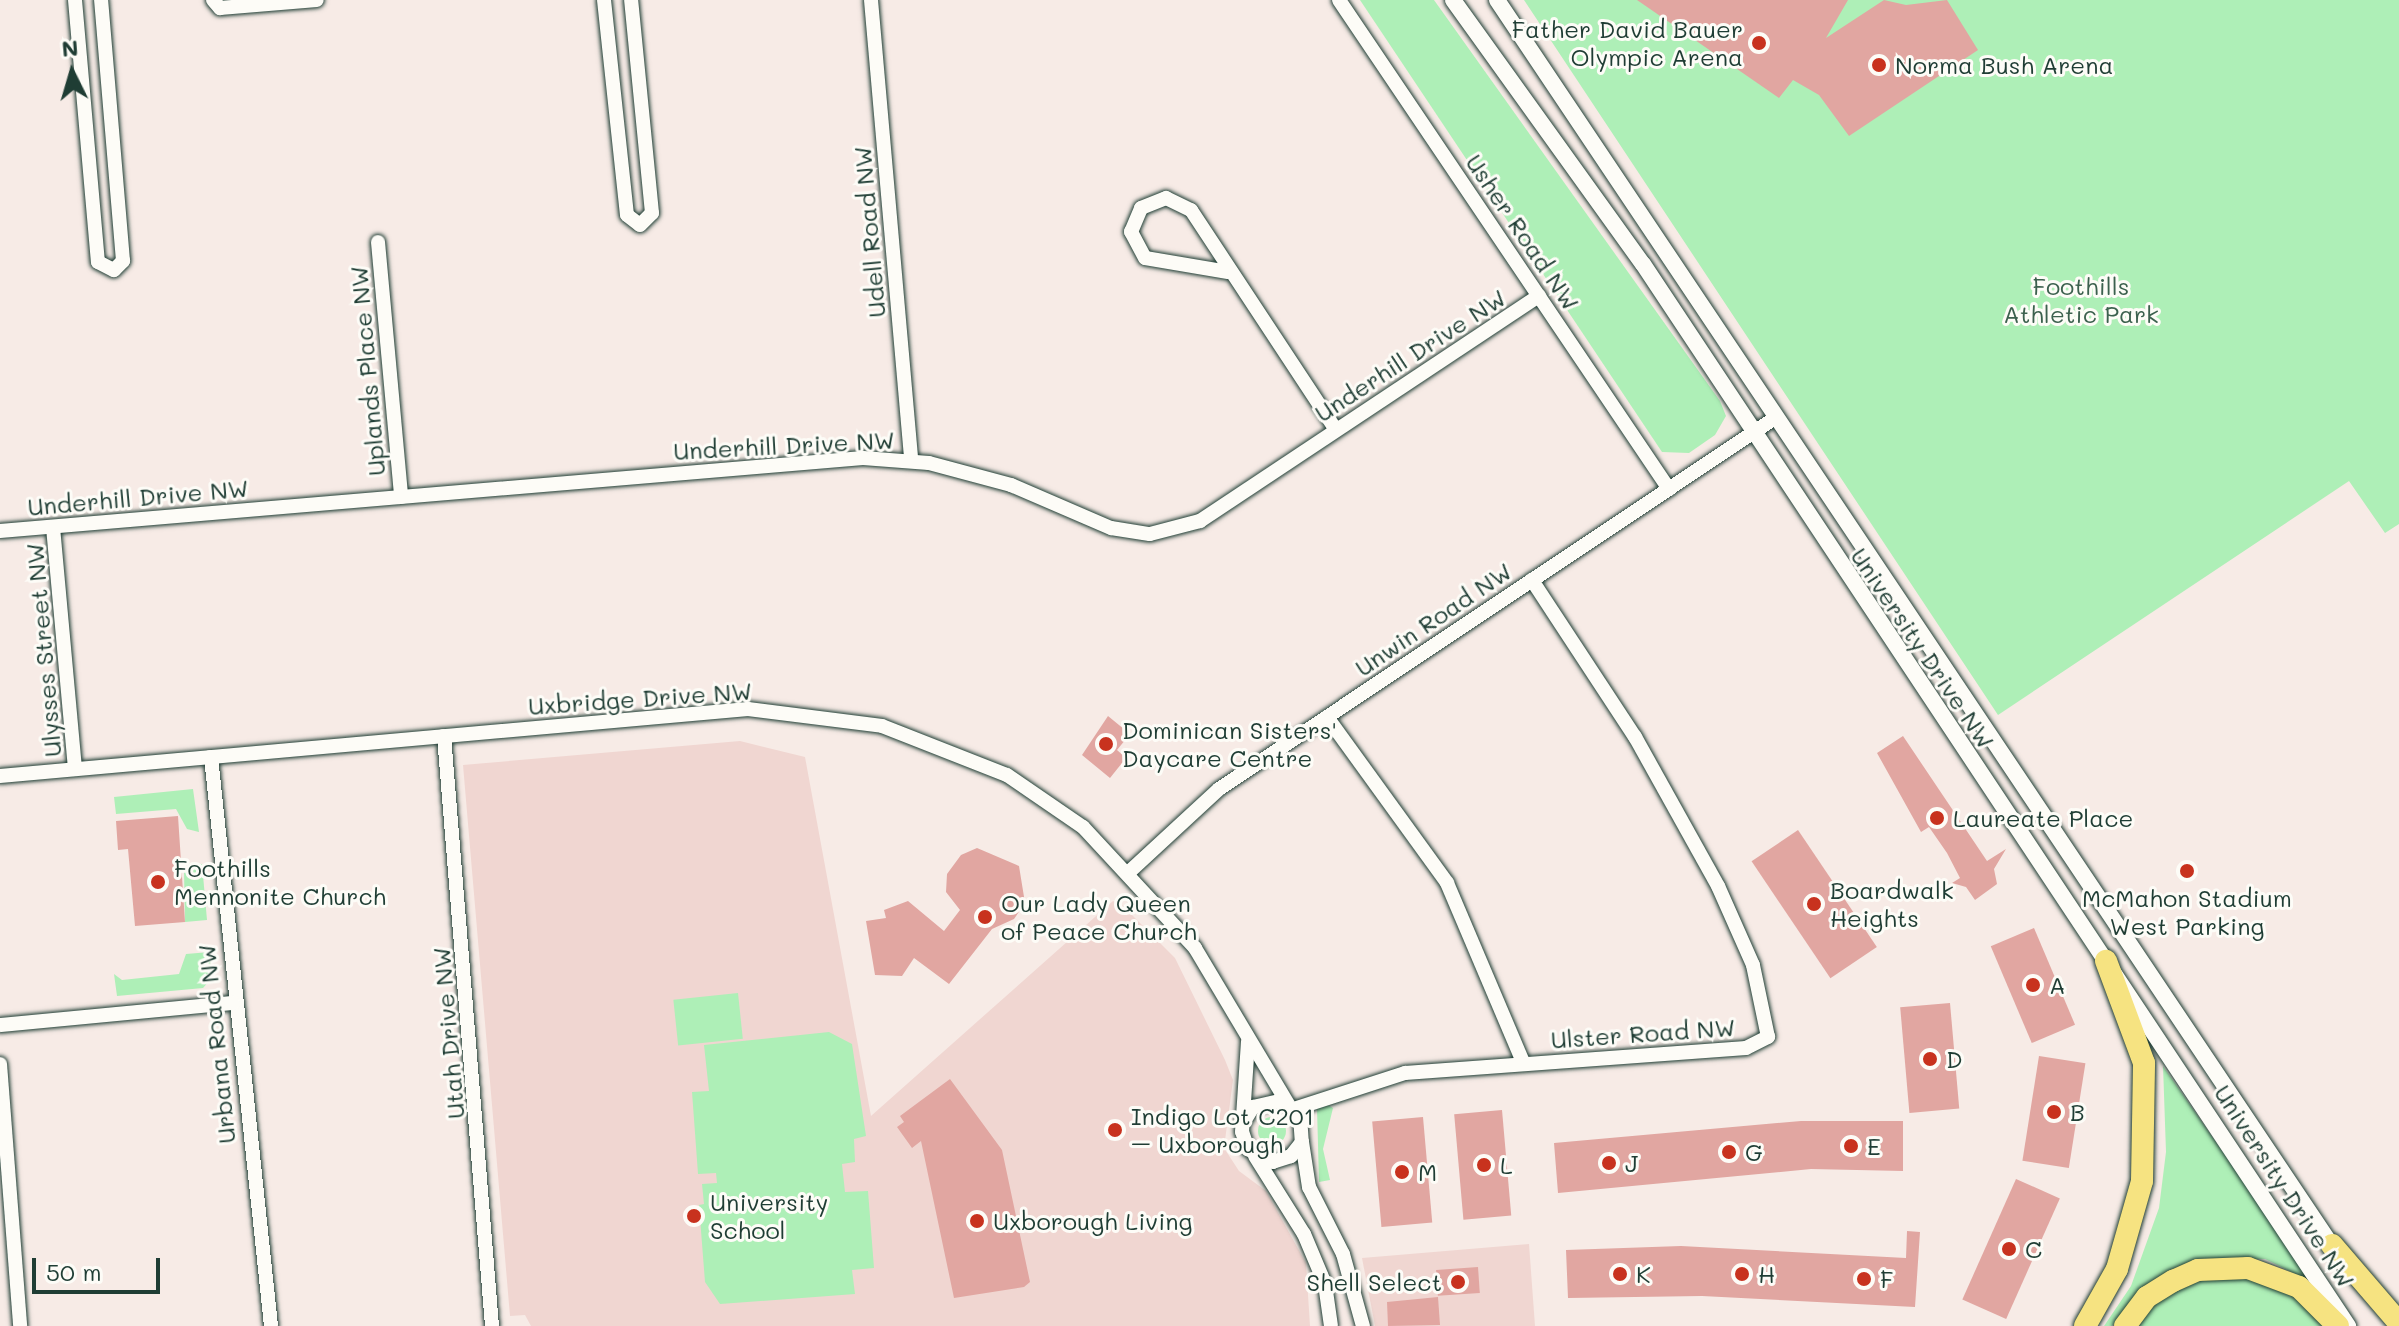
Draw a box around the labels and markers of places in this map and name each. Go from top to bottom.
place label: Father David Bauer Olympic Arena [1512,15,1743,71]
marker: Father David Bauer Olympic Arena [1750,34,1768,52]
place label: Norma Bush Arena [1895,51,2113,79]
marker: Norma Bush Arena [1870,56,1888,74]
place label: Dominican Sisters' Daycare Centre [1122,716,1337,772]
marker: Dominican Sisters' Daycare Centre [1097,735,1115,753]
place label: Laureate Place [1953,804,2133,832]
marker: Laureate Place [1928,809,1946,827]
place label: Foothills Mennonite Church [174,854,386,910]
marker: McMahon Stadium West Parking [2178,862,2196,880]
marker: Foothills Mennonite Church [149,873,167,891]
place label: Boardwalk Heights [1830,876,1954,932]
place label: McMahon Stadium West Parking [2082,884,2292,940]
place label: Our Lady Queen of Peace Church [1001,889,1197,945]
marker: Boardwalk Heights [1805,895,1823,913]
marker: Our Lady Queen of Peace Church [976,908,994,926]
place label: A [2049,971,2066,999]
marker: A [2024,976,2042,994]
place label: D [1946,1045,1962,1073]
marker: D [1921,1050,1939,1068]
place label: B [2070,1098,2085,1126]
place label: Indigo Lot C201 – Uxborough [1131,1102,1314,1158]
marker: B [2045,1103,2063,1121]
marker: Indigo Lot C201 – Uxborough [1106,1121,1124,1139]
place label: E [1867,1132,1881,1160]
marker: E [1842,1137,1860,1155]
place label: G [1745,1138,1763,1166]
marker: G [1720,1143,1738,1161]
place label: J [1625,1149,1638,1177]
place label: L [1500,1151,1513,1179]
marker: J [1600,1154,1618,1172]
marker: L [1475,1156,1493,1174]
place label: M [1418,1158,1437,1186]
marker: M [1393,1163,1411,1181]
place label: University School [710,1188,828,1244]
marker: University School [685,1207,703,1225]
place label: Uxborough Living [993,1207,1193,1235]
marker: Uxborough Living [968,1212,986,1230]
place label: C [2025,1235,2042,1263]
marker: C [2000,1240,2018,1258]
place label: K [1636,1260,1651,1288]
place label: H [1758,1260,1775,1288]
marker: K [1611,1265,1629,1283]
marker: H [1733,1265,1751,1283]
place label: F [1880,1265,1893,1293]
place label: Shell Select [1306,1268,1442,1296]
marker: F [1855,1270,1873,1288]
marker: Shell Select [1449,1273,1467,1291]

